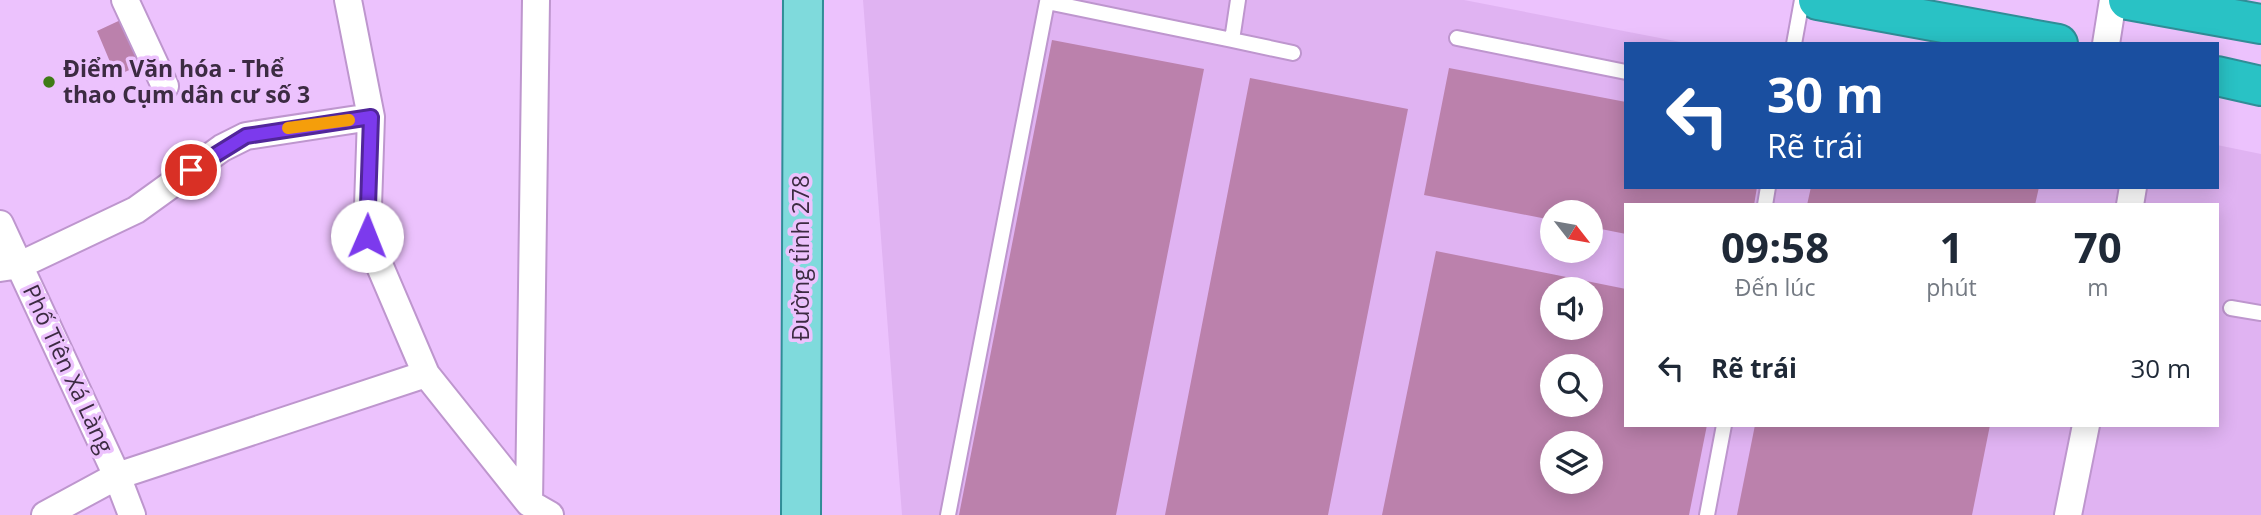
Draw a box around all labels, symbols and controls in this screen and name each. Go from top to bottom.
place label: Điểm Văn hóa - Thể thao Cụm dân cư số 3 [63,52,310,110]
text: 30 m [1767,61,1884,127]
icon: left [1652,70,1743,161]
marker: Điểm Văn hóa - Thể thao Cụm dân cư số 3 [41,74,57,90]
text: Rẽ trái [1767,124,1863,167]
pin [161,140,221,200]
icon: arrive [172,151,210,189]
street label: Đường tỉnh 278 [784,175,816,341]
position arrow [330,199,404,273]
north arrow [1540,200,1603,262]
map controls [1540,200,1603,494]
text: 09:58 [1721,218,1829,275]
text: 1 [1940,218,1964,275]
text: 70 [2074,218,2122,275]
text: Đến lúc [1735,271,1815,303]
text: phút [1926,271,1977,303]
text: m [2087,271,2109,303]
button: sound [1540,277,1603,340]
street label: Phố Tiên Xá Làng [16,279,122,459]
icon: left [1652,349,1690,387]
text: Rẽ trái [1711,350,1797,386]
text: 30 m [2130,350,2191,386]
button: search [1540,354,1603,417]
button: layers [1540,431,1603,494]

